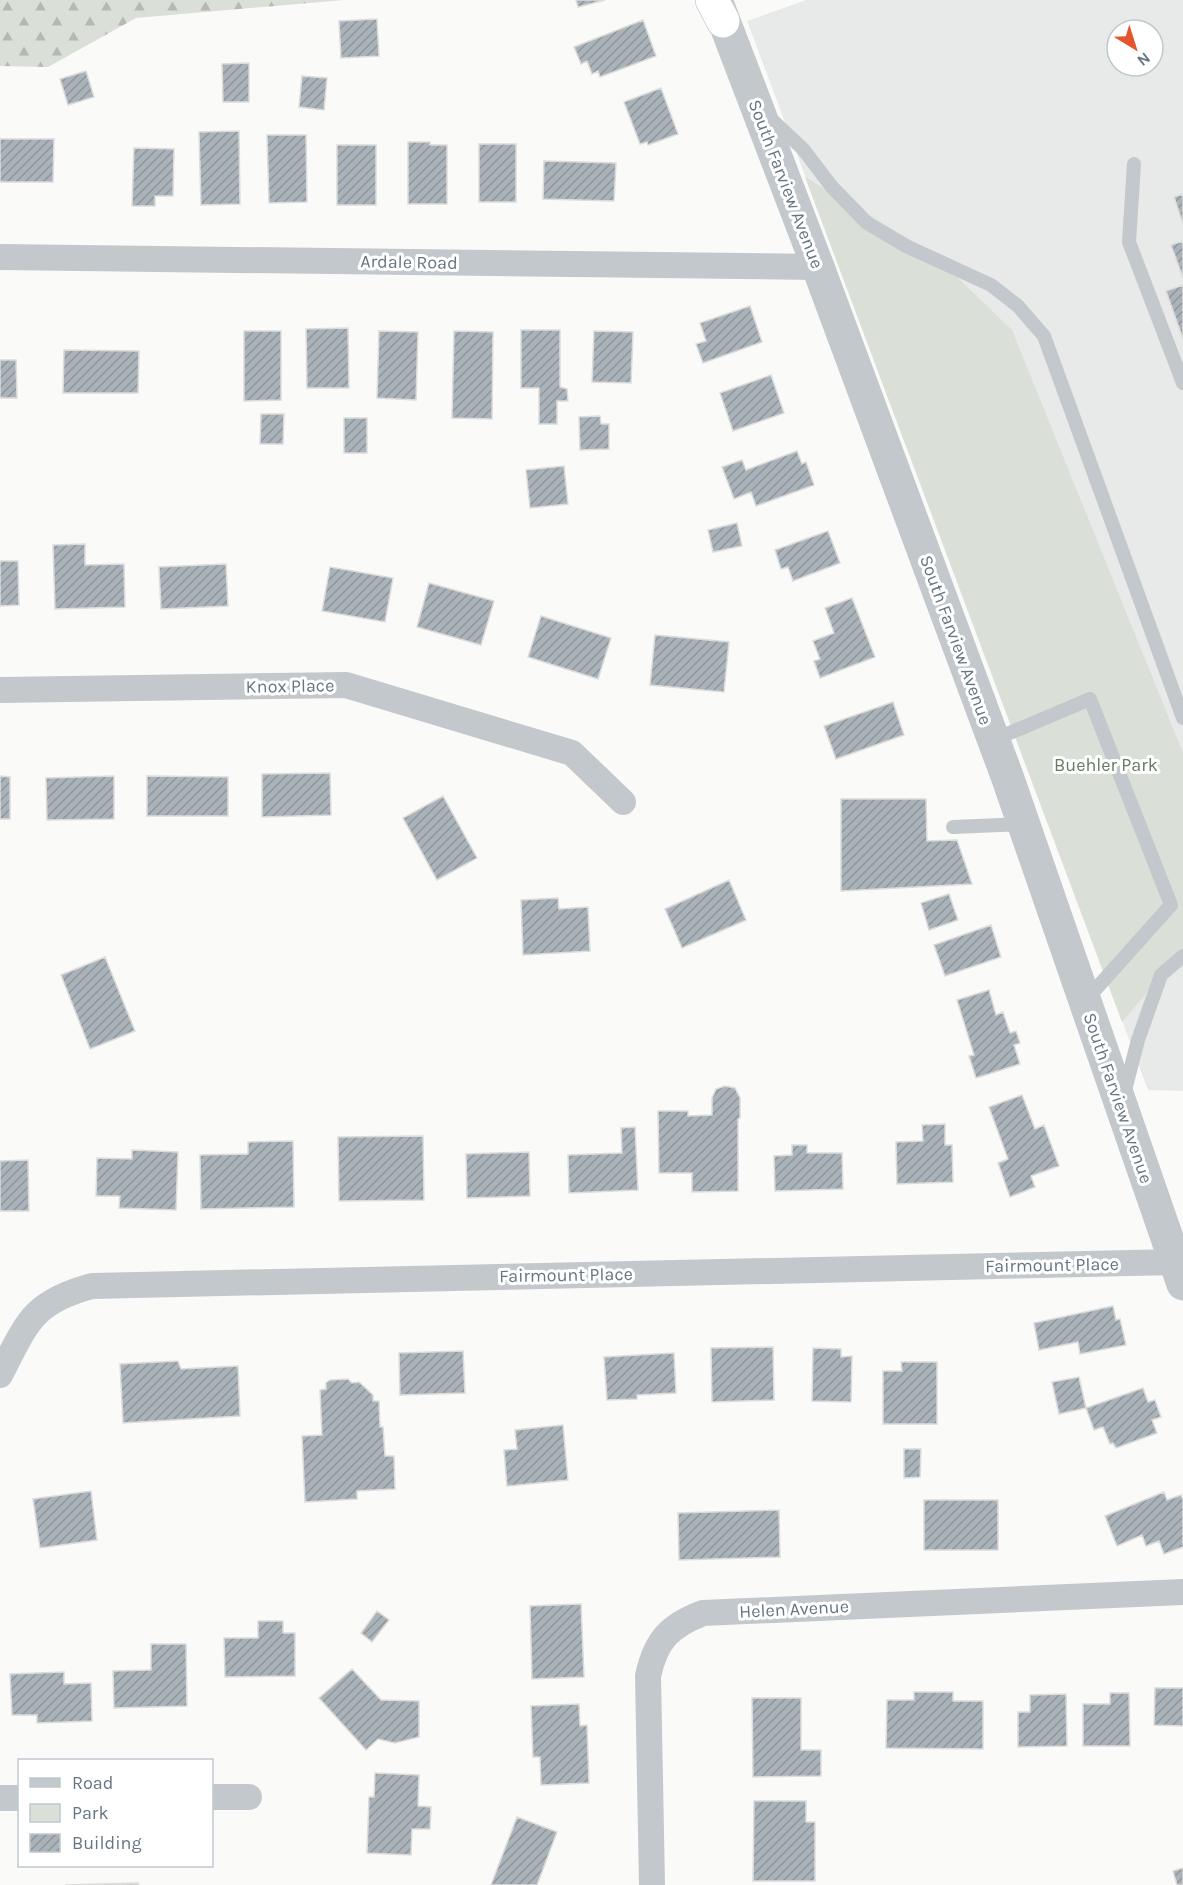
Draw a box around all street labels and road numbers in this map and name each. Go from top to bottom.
street label: South Farview Avenue [744,96,828,272]
street label: Ardale Road [360,250,458,274]
street label: South Farview Avenue [915,552,997,728]
street label: Knox Place [246,674,334,698]
street label: South Farview Avenue [1078,1010,1158,1186]
street label: Fairmount Place [985,1253,1119,1277]
street label: Fairmount Place [499,1263,633,1287]
street label: Helen Avenue [739,1595,849,1623]

